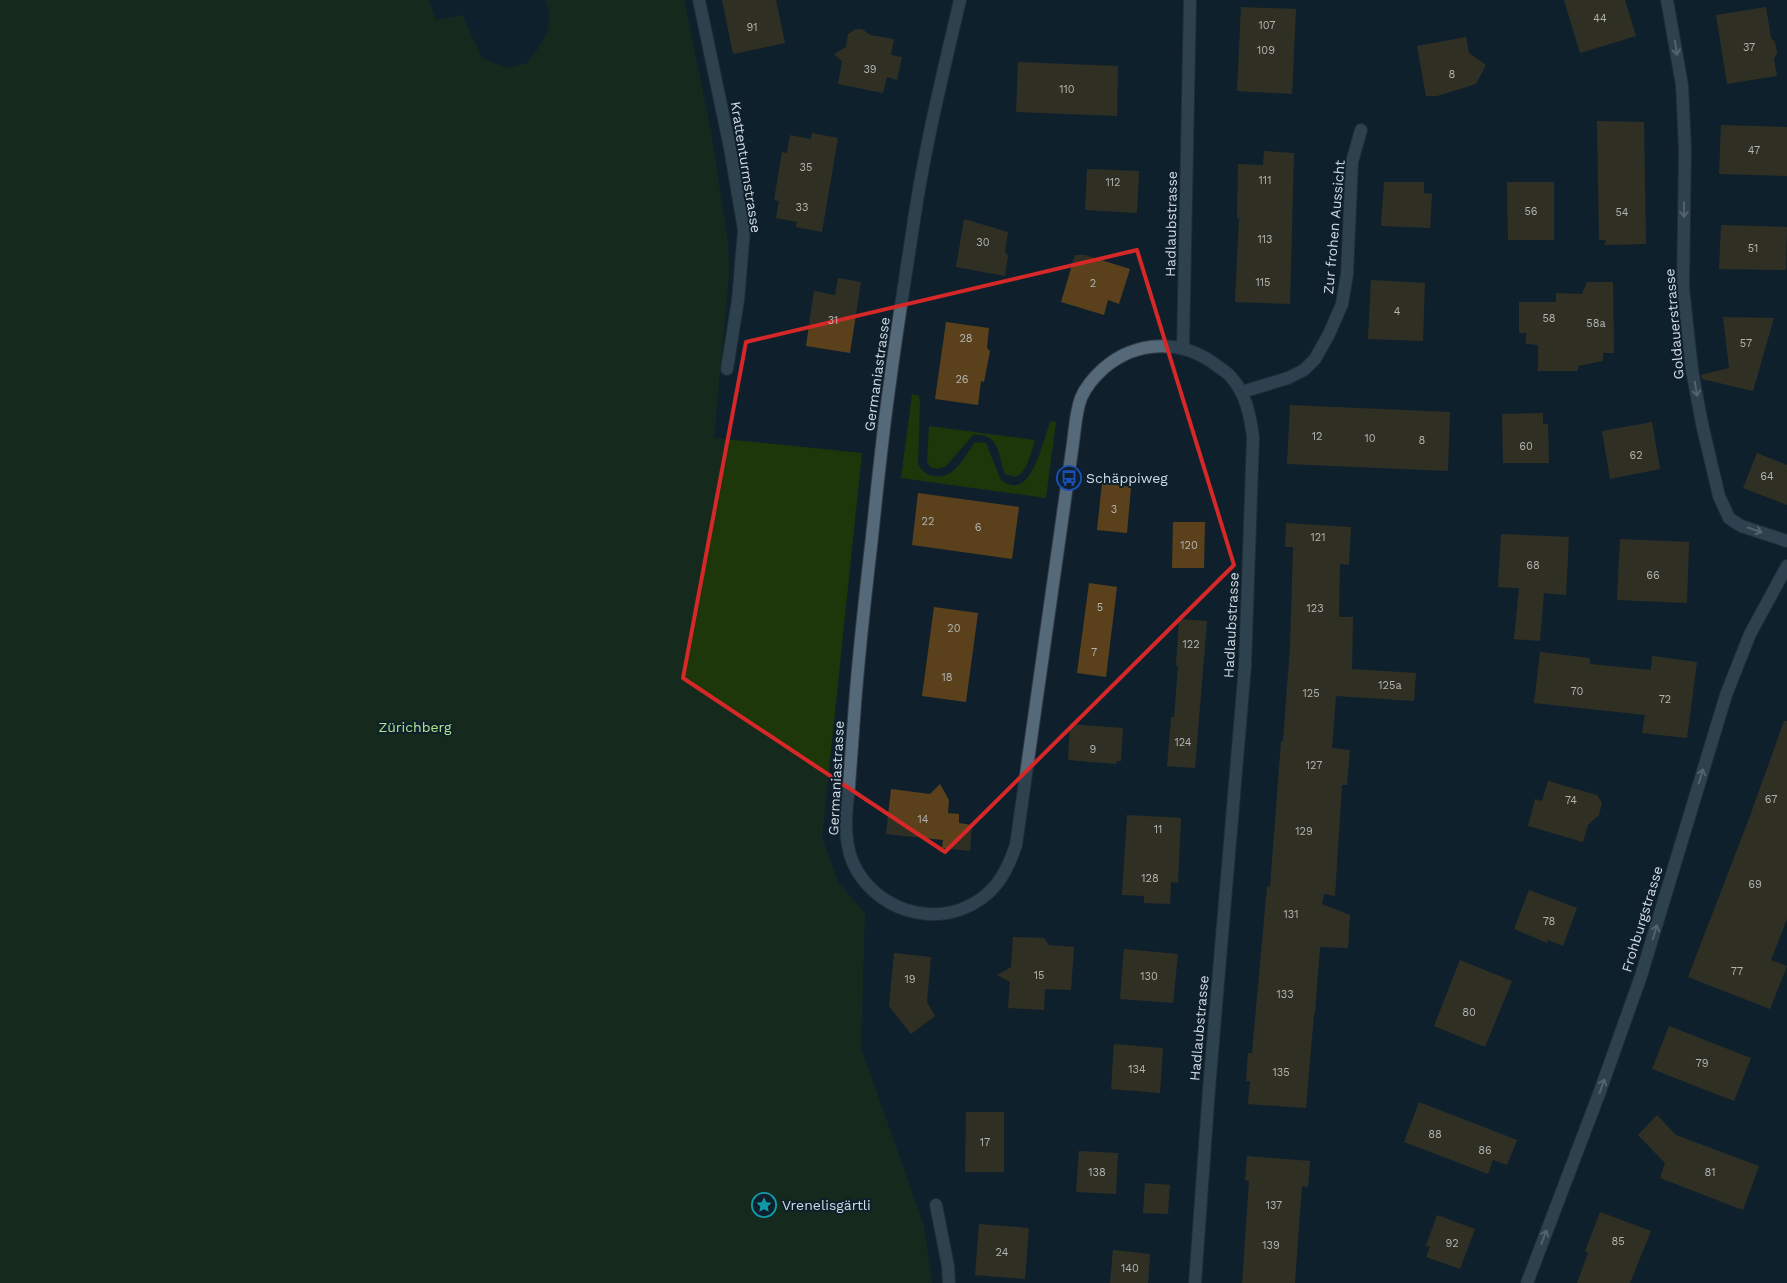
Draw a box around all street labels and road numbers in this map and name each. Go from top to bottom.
street label: Krattenturmstrasse [728,100,764,234]
street label: Zur frohen Aussicht [1320,159,1348,295]
street label: Hadlaubstrasse [1162,171,1180,277]
street label: Goldauerstrasse [1661,268,1687,380]
street label: Germaniastrasse [861,316,893,432]
street label: Hadlaubstrasse [1220,572,1242,678]
street label: Germaniastrasse [825,720,847,836]
street label: Frohburgstrasse [1618,864,1666,974]
street label: Hadlaubstrasse [1186,974,1212,1082]

